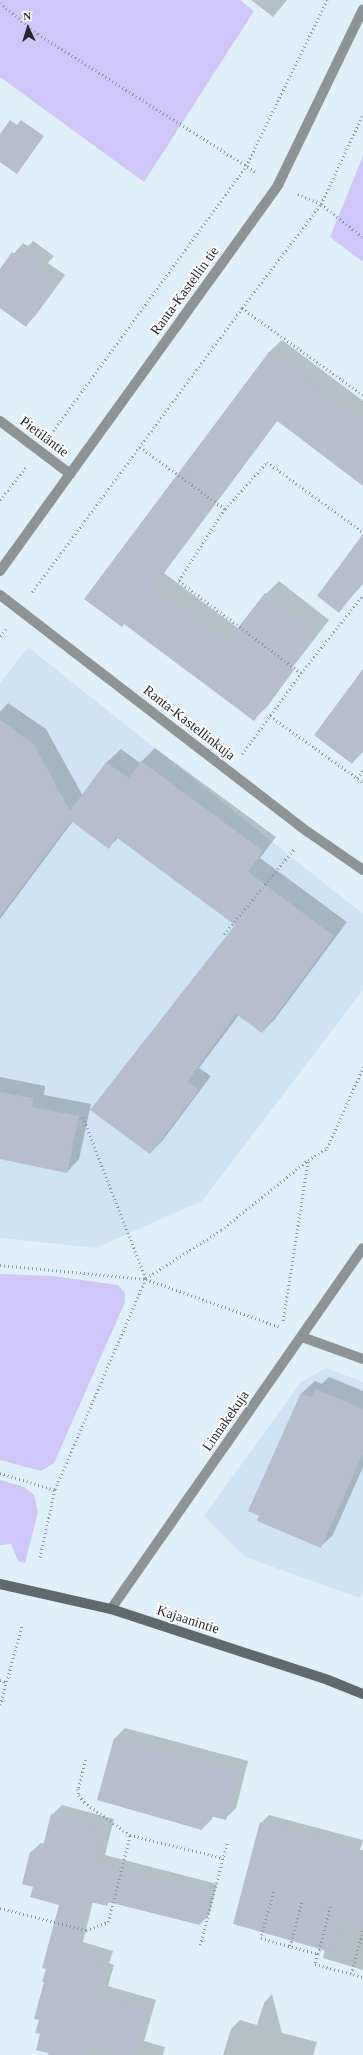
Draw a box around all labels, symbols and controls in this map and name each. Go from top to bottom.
north arrow [8,8,48,48]
text: N [23,10,32,22]
street label: Ranta-Kastellin tie [147,243,223,339]
street label: Pietiläntie [16,413,72,461]
street label: Ranta-Kastellinkuja [140,682,238,764]
street label: Linnakekuja [199,1388,253,1454]
street label: Kajaanintie [155,1602,221,1638]

